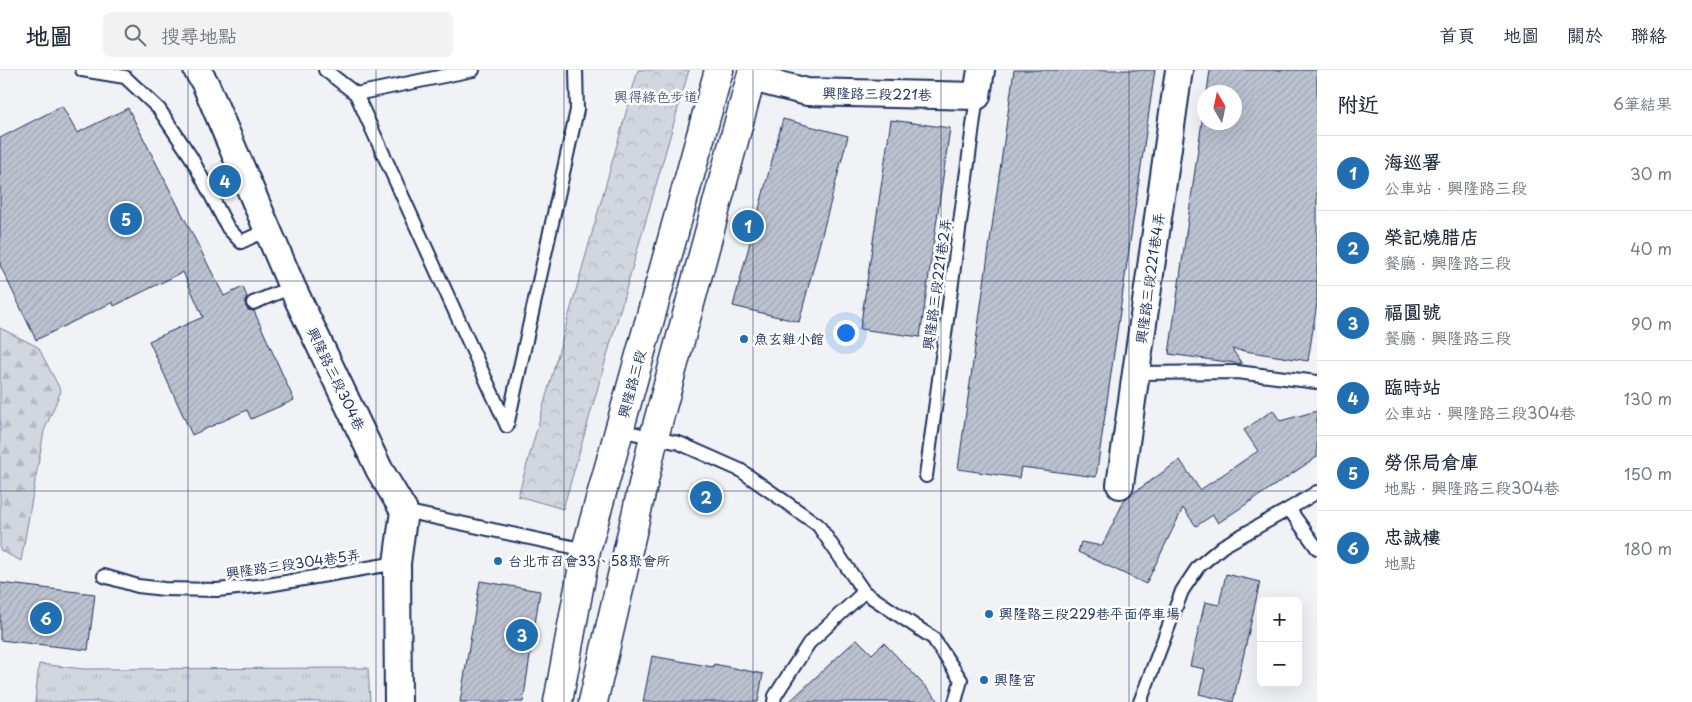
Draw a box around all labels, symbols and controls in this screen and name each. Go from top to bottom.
search box [103,12,453,57]
text: 地圖 [25,17,73,53]
icon: search [121,21,149,49]
text: 搜尋地點 [161,21,237,49]
text: 首頁 [1439,21,1475,48]
text: 地圖 [1503,21,1539,48]
text: 關於 [1567,21,1603,48]
text: 聯絡 [1631,21,1667,48]
street label: 興隆路三段221巷 [822,82,933,105]
north arrow [1197,85,1242,130]
park label: 興得綠色步道 [614,86,698,107]
text: 附近 [1337,87,1379,119]
text: 6筆結果 [1613,91,1672,115]
text: 海巡署 [1384,147,1441,175]
text: 1 [1349,161,1357,185]
text: 30 m [1630,161,1672,185]
pin: 4 [209,162,241,200]
text: 公車站 · 興隆路三段 [1384,175,1527,199]
pin: 5 [110,200,142,238]
pin: 1 [732,207,764,245]
street label: 興隆路三段221巷4弄 [1130,211,1169,345]
street label: 興隆路三段221巷2弄 [917,217,956,351]
text: 榮記燒腊店 [1384,222,1479,250]
text: 2 [1347,236,1359,260]
text: 40 m [1630,236,1672,260]
text: 餐廳 · 興隆路三段 [1384,250,1511,274]
text: 福圓號 [1384,297,1441,325]
text: 3 [1348,311,1358,335]
text: 90 m [1631,311,1672,335]
your location [833,320,859,346]
street label: 興隆路三段304巷 [302,324,371,435]
text: 餐廳 · 興隆路三段 [1384,325,1511,349]
place label: 魚玄雞小館 [754,328,824,349]
marker: 魚玄雞小館 [738,333,750,345]
street label: 興隆路三段 [612,347,651,420]
text: 臨時站 [1384,372,1441,400]
text: 4 [1348,386,1358,410]
text: 130 m [1624,386,1672,410]
text: 公車站 · 興隆路三段304巷 [1384,400,1576,424]
text: 勞保局倉庫 [1384,447,1479,475]
text: 5 [1348,461,1358,485]
text: 150 m [1624,461,1672,485]
text: 地點 · 興隆路三段304巷 [1384,475,1560,499]
pin: 2 [690,478,722,516]
text: 忠誠樓 [1384,522,1441,550]
text: 6 [1347,536,1359,560]
text: 180 m [1624,536,1672,560]
street label: 興隆路三段304巷5弄 [224,544,362,583]
place label: 台北市召會33、58聚會所 [508,550,670,571]
text: 地點 [1384,550,1416,574]
marker: 台北市召會33、58聚會所 [492,555,504,567]
map controls [1257,597,1302,687]
button: + [1257,597,1302,642]
pin: 6 [30,599,62,637]
place label: 興隆路三段229巷平面停車場 [999,603,1180,624]
marker: 興隆路三段229巷平面停車場 [983,608,995,620]
pin: 3 [506,616,538,654]
button: − [1257,642,1302,687]
place label: 興隆宮 [994,669,1036,690]
marker: 興隆宮 [978,674,990,686]

